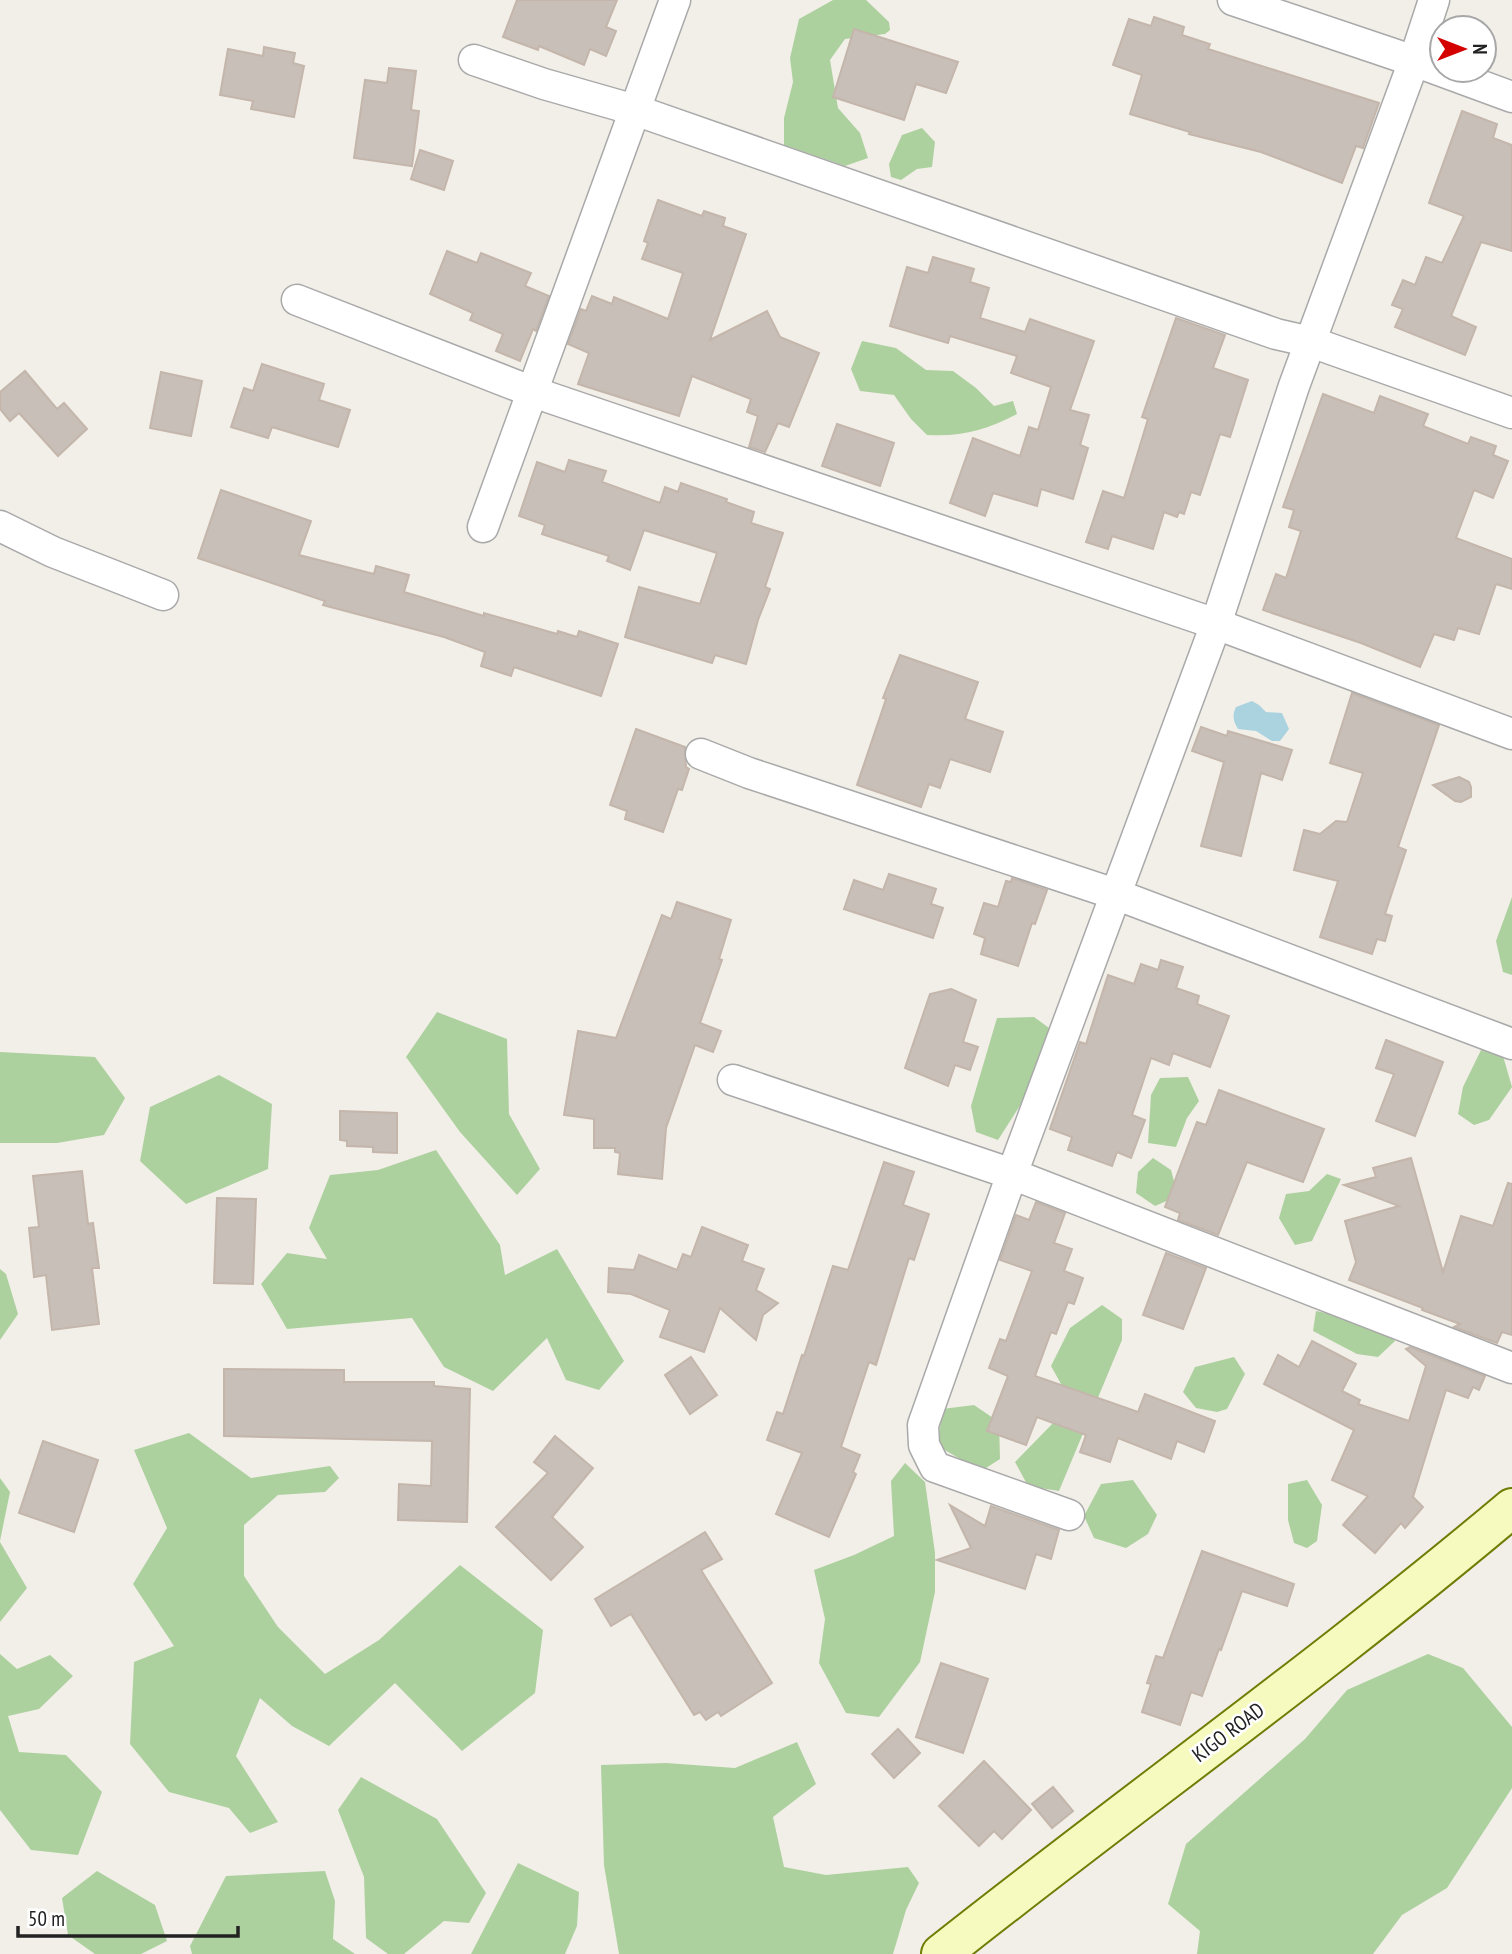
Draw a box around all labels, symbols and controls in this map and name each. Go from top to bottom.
north arrow [1428,14,1498,84]
text: N [1468,44,1492,54]
street label: KIGO ROAD [1187,1696,1269,1768]
scale bar [18,1895,238,1939]
text: 50 m [28,1905,65,1932]

